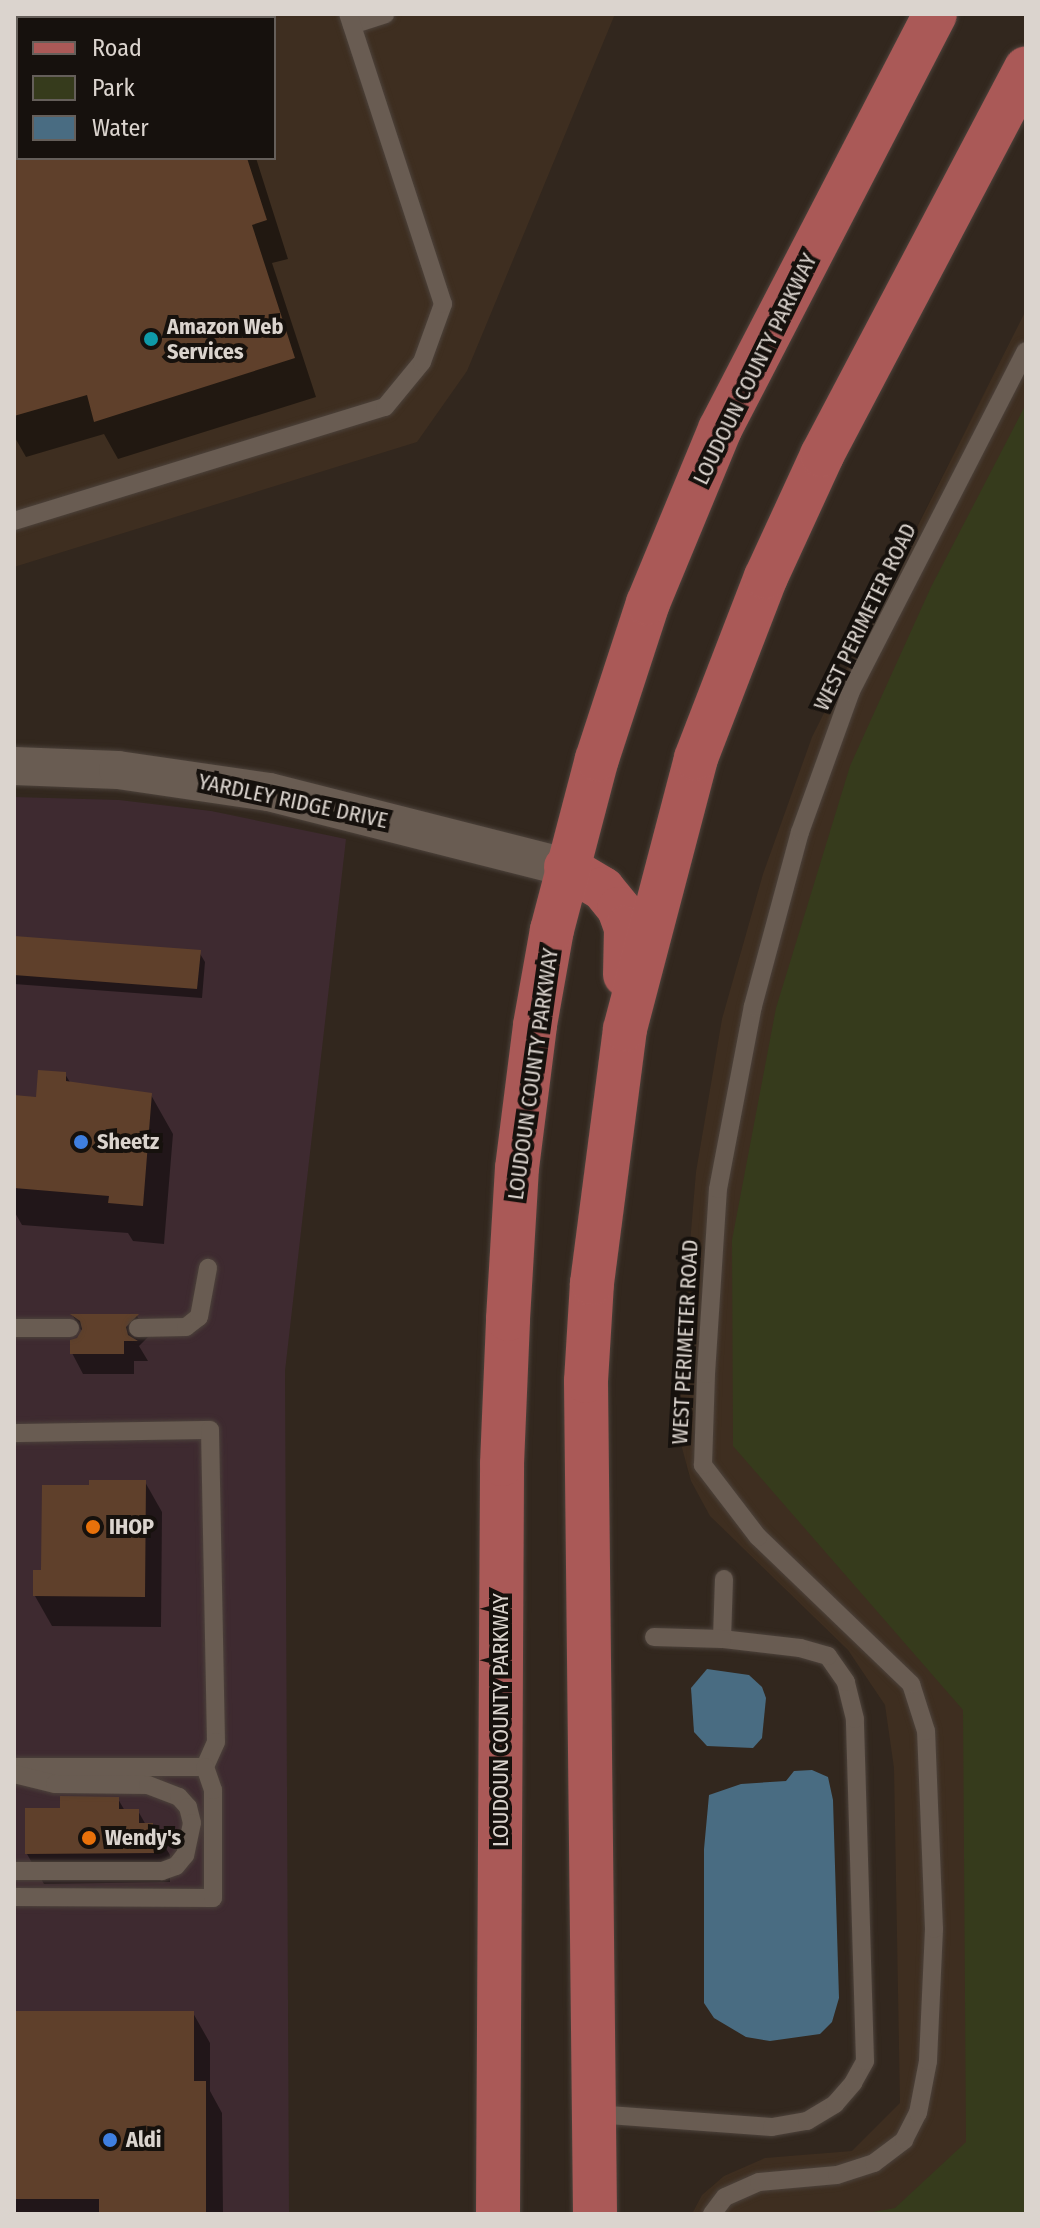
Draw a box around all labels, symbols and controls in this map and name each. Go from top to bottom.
legend [16,16,276,160]
text: Road [92,34,142,62]
text: Park [92,74,135,102]
text: Water [92,114,149,142]
street label: LOUDOUN COUNTY PARKWAY [687,249,823,489]
place label: Amazon Web Services [167,313,283,364]
marker: Amazon Web Services [142,330,160,348]
street label: WEST PERIMETER ROAD [808,519,922,715]
street label: YARDLEY RIDGE DRIVE [196,768,390,834]
street label: LOUDOUN COUNTY PARKWAY [502,946,564,1202]
place label: Sheetz [97,1129,159,1155]
marker: Sheetz [72,1133,90,1151]
street label: WEST PERIMETER ROAD [666,1239,704,1445]
place label: IHOP [109,1514,154,1540]
marker: IHOP [84,1518,102,1536]
street label: LOUDOUN COUNTY PARKWAY [488,1593,514,1847]
place label: Wendy's [105,1825,181,1851]
marker: Wendy's [80,1829,98,1847]
place label: Aldi [126,2127,162,2153]
marker: Aldi [101,2131,119,2149]

